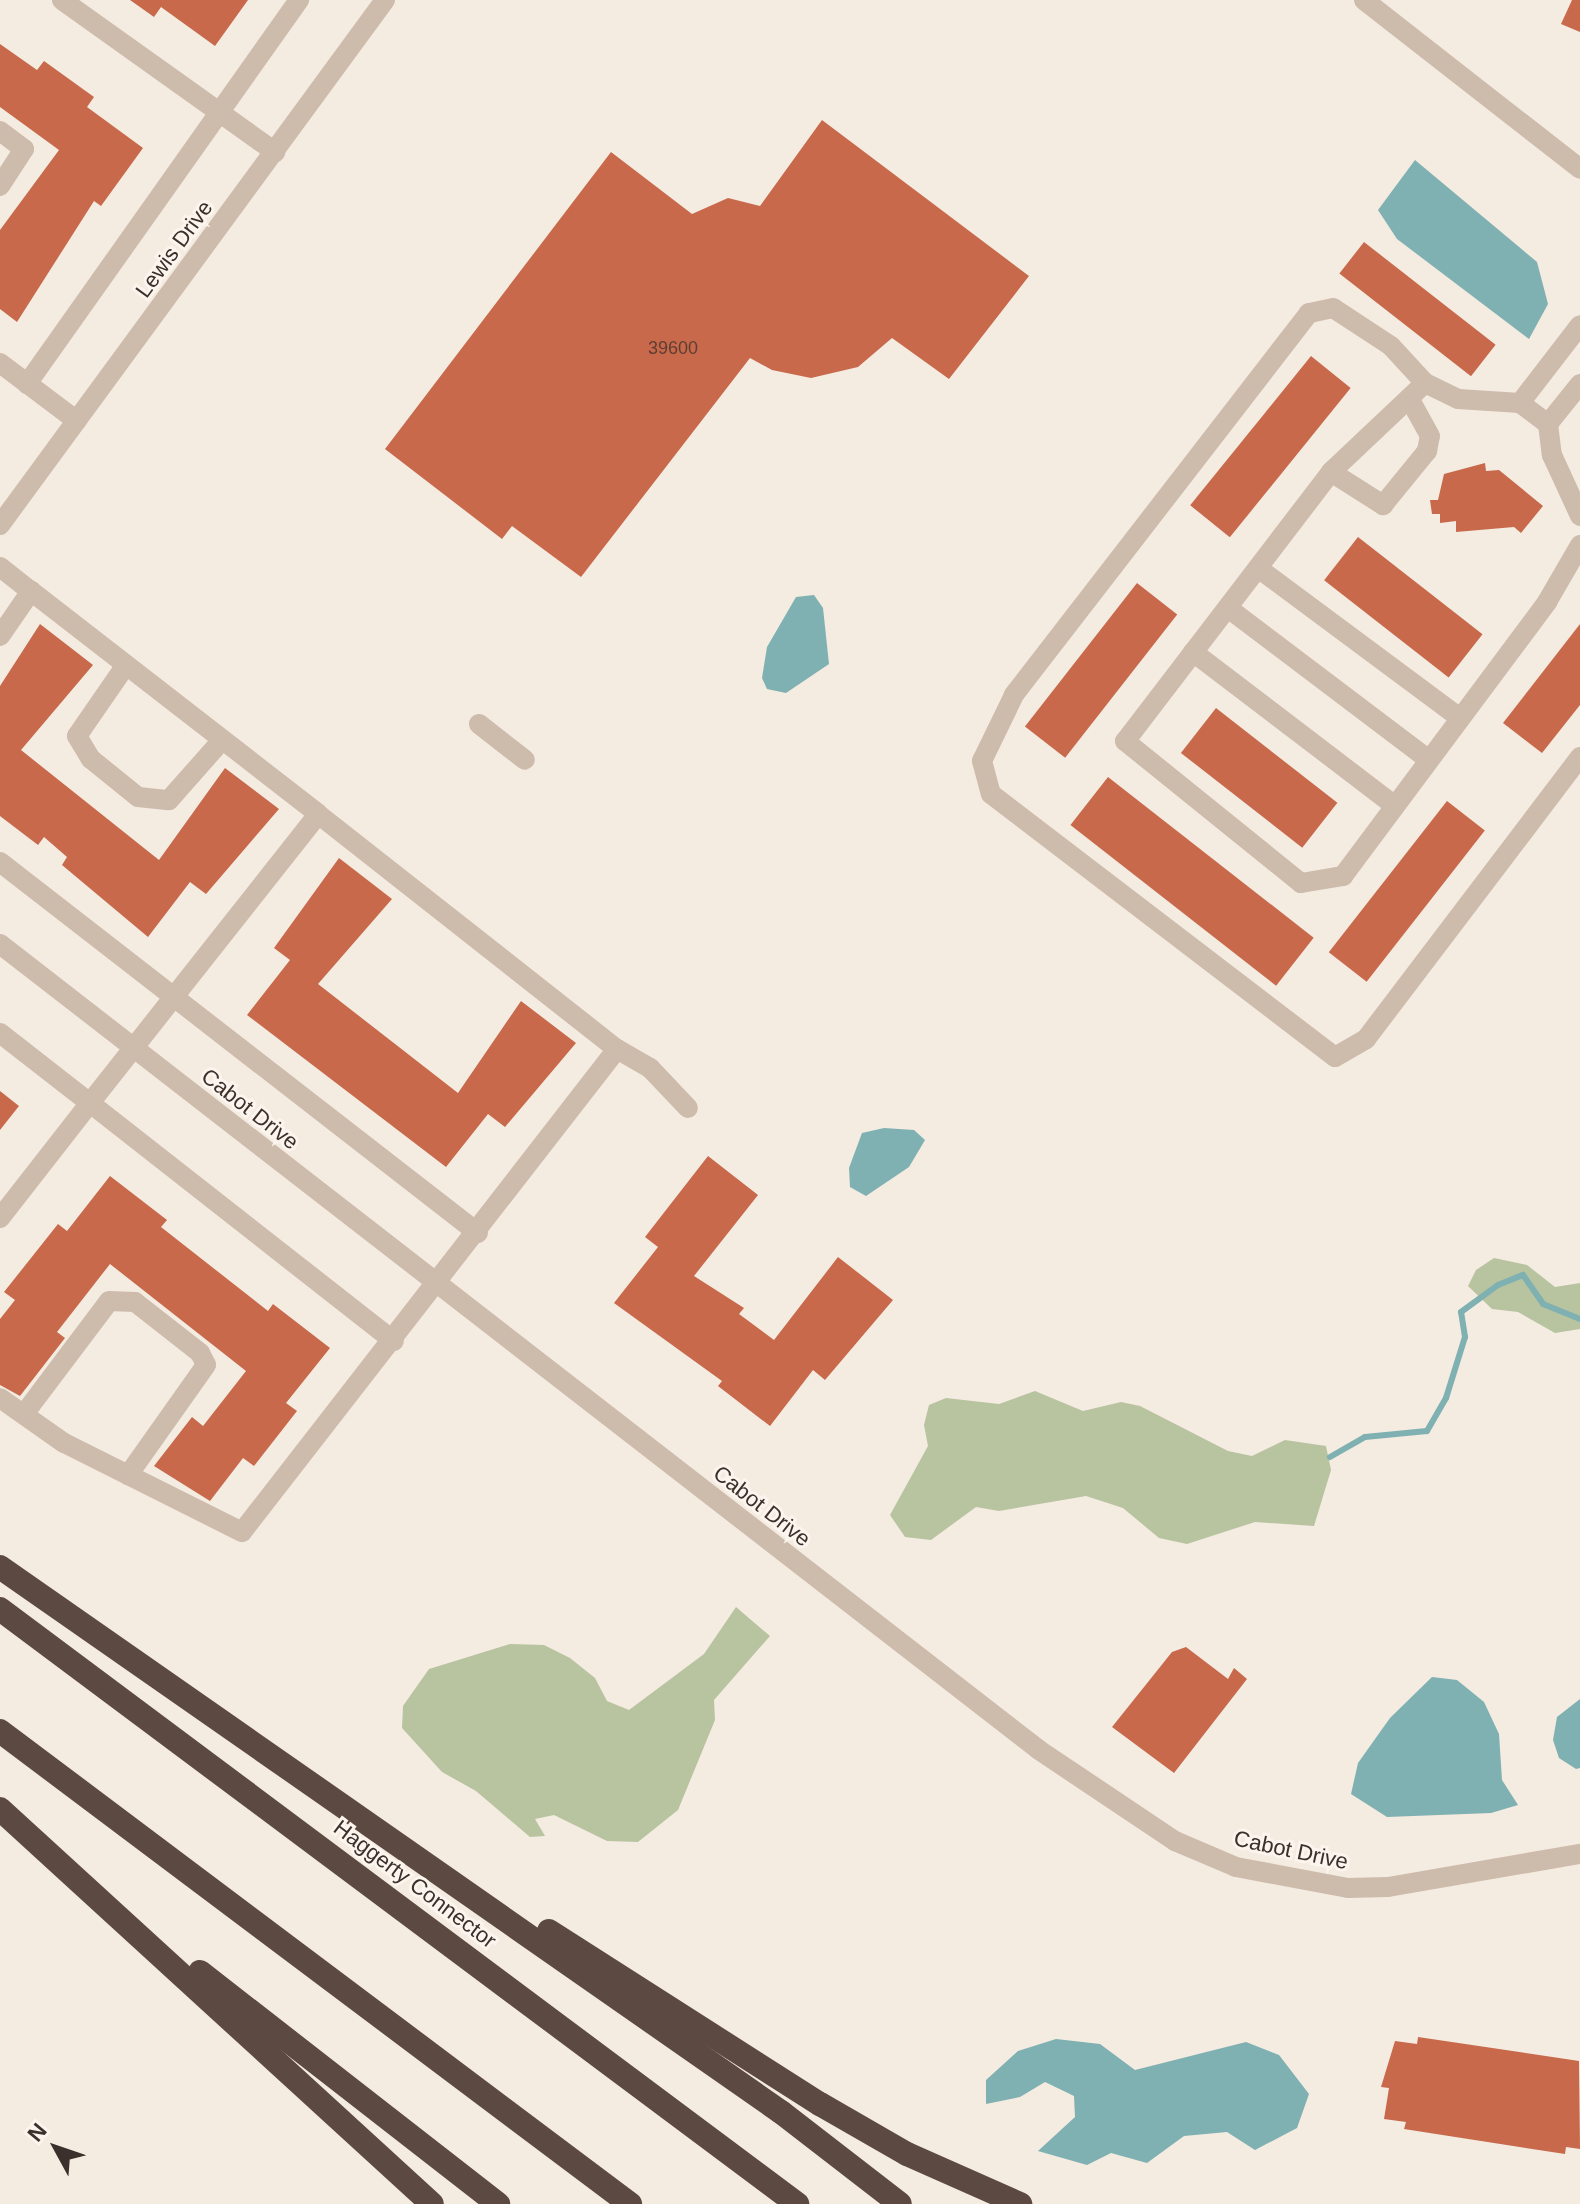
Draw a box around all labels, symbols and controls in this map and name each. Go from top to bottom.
street label: Lewis Drive [130,195,218,303]
house number: 39600 [648,337,698,359]
street label: Cabot Drive [196,1063,304,1155]
street label: Cabot Drive [708,1460,816,1552]
street label: Haggerty Connector [328,1814,502,1954]
street label: Cabot Drive [1231,1825,1351,1875]
north arrow [16,2108,96,2188]
text: N [23,2118,52,2146]

